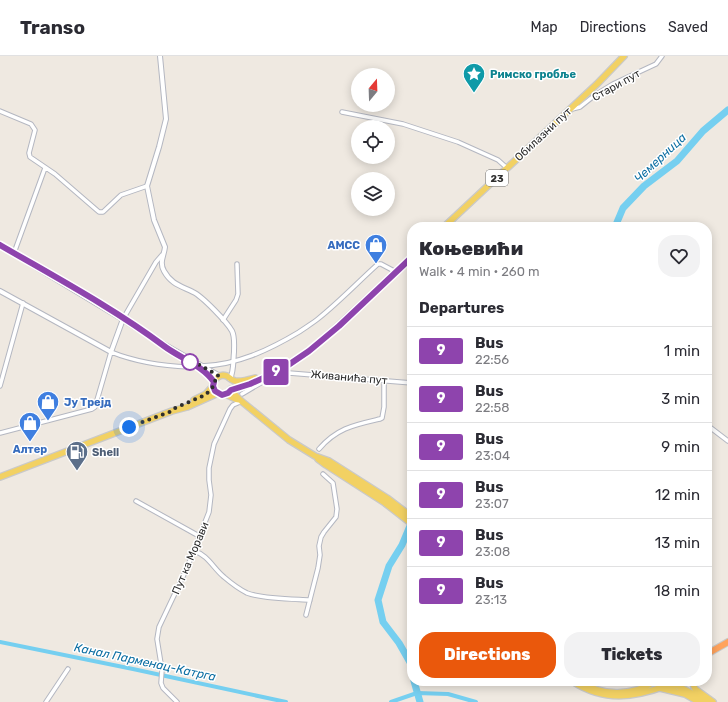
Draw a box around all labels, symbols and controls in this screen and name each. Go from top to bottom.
text: Transo [20,16,85,39]
text: Map [531,19,558,36]
text: Directions [580,19,646,36]
text: Saved [668,19,708,36]
place icon: Римско гробље [461,61,487,94]
street label: Стари пут [590,67,643,104]
north arrow [351,68,395,112]
map controls [351,68,395,216]
place label: Римско гробље [490,68,576,81]
street label: Обилазни пут [512,105,575,164]
button: locate [351,120,395,164]
water label: Чемерница [631,130,689,186]
road number: 23 [486,170,508,186]
button: layers [351,172,395,216]
shop icon: АМСС [363,232,389,265]
button: heart [658,235,700,277]
text: Коњевићи [419,237,523,260]
place label: АМСС [328,239,360,252]
text: Walk · 4 min · 260 m [419,264,540,279]
text: Departures [419,299,504,317]
text: Bus [475,334,503,352]
text: 9 [437,342,445,359]
text: 1 min [664,342,700,360]
text: 22:56 [475,352,509,367]
unlabelled marker [181,353,199,371]
line badge: 9 [263,359,289,385]
text: 9 [272,363,280,380]
street label: Живанића пут [310,368,388,387]
text: Bus [475,382,503,400]
shop icon: Ју Трејд [35,389,61,422]
text: 9 [437,390,445,407]
text: 3 min [661,390,700,408]
place label: Ју Трејд [64,396,111,409]
text: 22:58 [475,400,510,415]
shop icon: Алтер [17,410,43,443]
your location [119,417,139,437]
text: Bus [475,430,503,448]
text: 9 [437,438,445,455]
text: 9 min [661,438,700,456]
fuel station icon: Shell [64,439,90,472]
place label: Алтер [13,443,47,456]
place label: Shell [92,446,119,459]
text: 23:04 [475,448,510,463]
text: Bus [475,478,503,496]
text: 9 [437,486,445,503]
text: 12 min [655,486,700,504]
text: 23:07 [475,496,509,511]
street label: Пут ка Морави [169,520,212,596]
text: Bus [475,526,503,544]
text: 9 [437,534,445,551]
text: 13 min [655,534,700,552]
text: 23:08 [475,544,510,559]
text: Bus [475,574,503,592]
text: 9 [437,582,445,599]
text: 18 min [654,582,700,600]
text: 23:13 [475,592,507,607]
button: Directions [419,632,556,678]
button: Tickets [564,632,700,678]
water label: Канал Парменац-Катрга [73,640,217,684]

